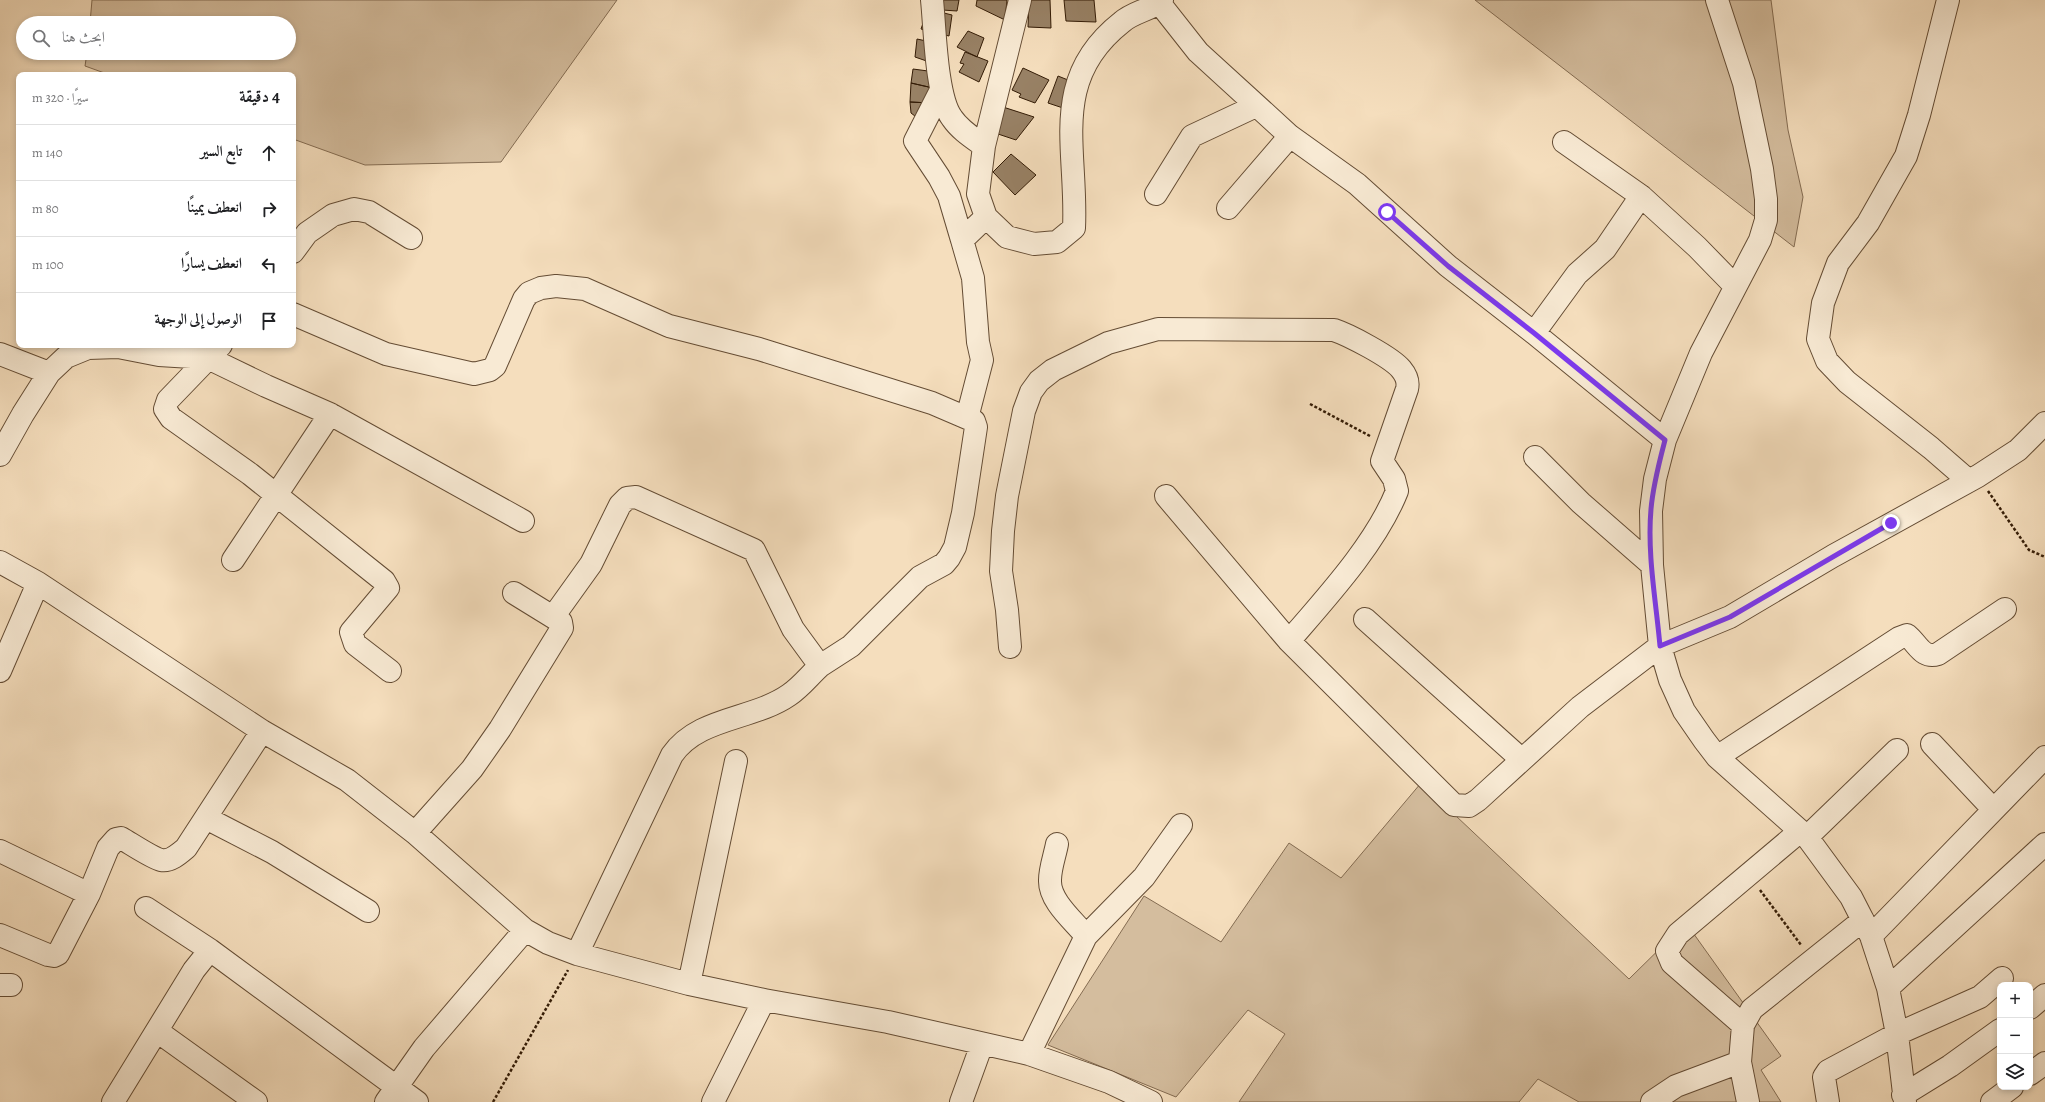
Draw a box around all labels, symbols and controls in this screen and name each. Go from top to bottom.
search box [16,16,296,60]
icon: search [30,27,52,49]
text: ابحث هنا [62,27,105,47]
text: 4 دقيقة [239,85,280,108]
text: سيرًا · 320 m [32,89,89,106]
text: تابع السير [200,141,242,161]
icon: ahead [258,142,280,164]
text: 140 m [32,144,63,161]
text: انعطف يمينًا [187,197,242,217]
icon: right [258,198,280,220]
text: 80 m [32,200,59,217]
route start [1378,203,1396,221]
text: انعطف يسارًا [181,253,242,273]
icon: left [258,254,280,276]
text: 100 m [32,256,64,273]
text: الوصول إلى الوجهة [155,309,242,329]
icon: arrive [258,310,280,332]
route end [1882,514,1900,532]
map controls [1997,982,2033,1090]
button: + [1997,982,2033,1018]
button: − [1997,1018,2033,1054]
button: layers [1997,1054,2033,1090]

